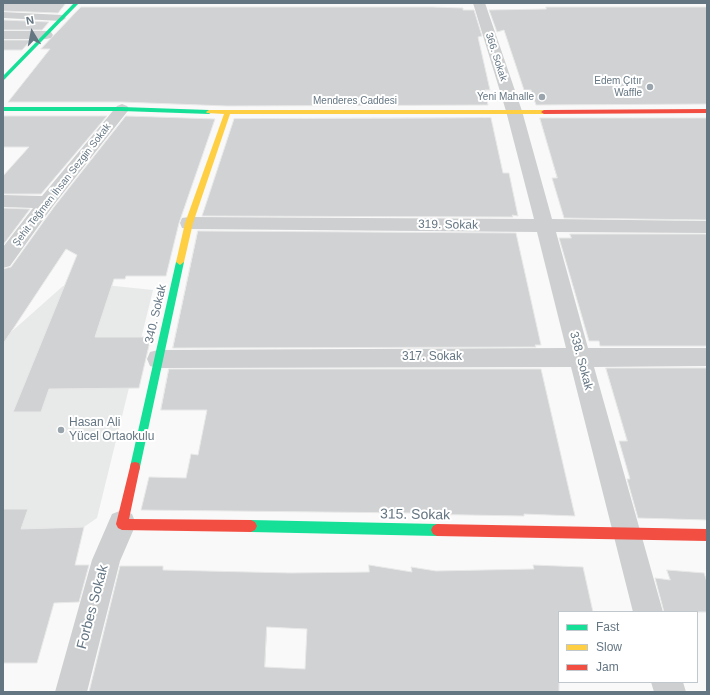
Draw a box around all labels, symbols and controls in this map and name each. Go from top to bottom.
north arrow [12,12,52,52]
text: N [25,14,35,27]
street label: 366. Sokak [483,31,509,83]
place label: Edem Çıtır Waffle [594,75,642,98]
marker: Edem Çıtır Waffle [645,82,655,92]
place label: Yeni Mahalle [477,91,534,103]
marker: Yeni Mahalle [537,92,547,102]
street label: Menderes Caddesi [313,95,397,107]
street label: Şehit Teğmen İhsan Sezgin Sokak [10,121,114,249]
street label: 319. Sokak [418,217,478,233]
street label: 340. Sokak [142,283,170,345]
street label: 338. Sokak [566,330,596,392]
street label: 317. Sokak [402,350,462,364]
place label: Hasan Ali Yücel Ortaokulu [69,416,154,444]
marker: Hasan Ali Yücel Ortaokulu [56,425,66,435]
street label: 315. Sokak [380,506,450,524]
street label: Forbes Sokak [74,563,112,651]
legend [558,611,698,683]
text: Fast [596,620,619,634]
text: Slow [596,640,622,654]
text: Jam [596,660,619,674]

